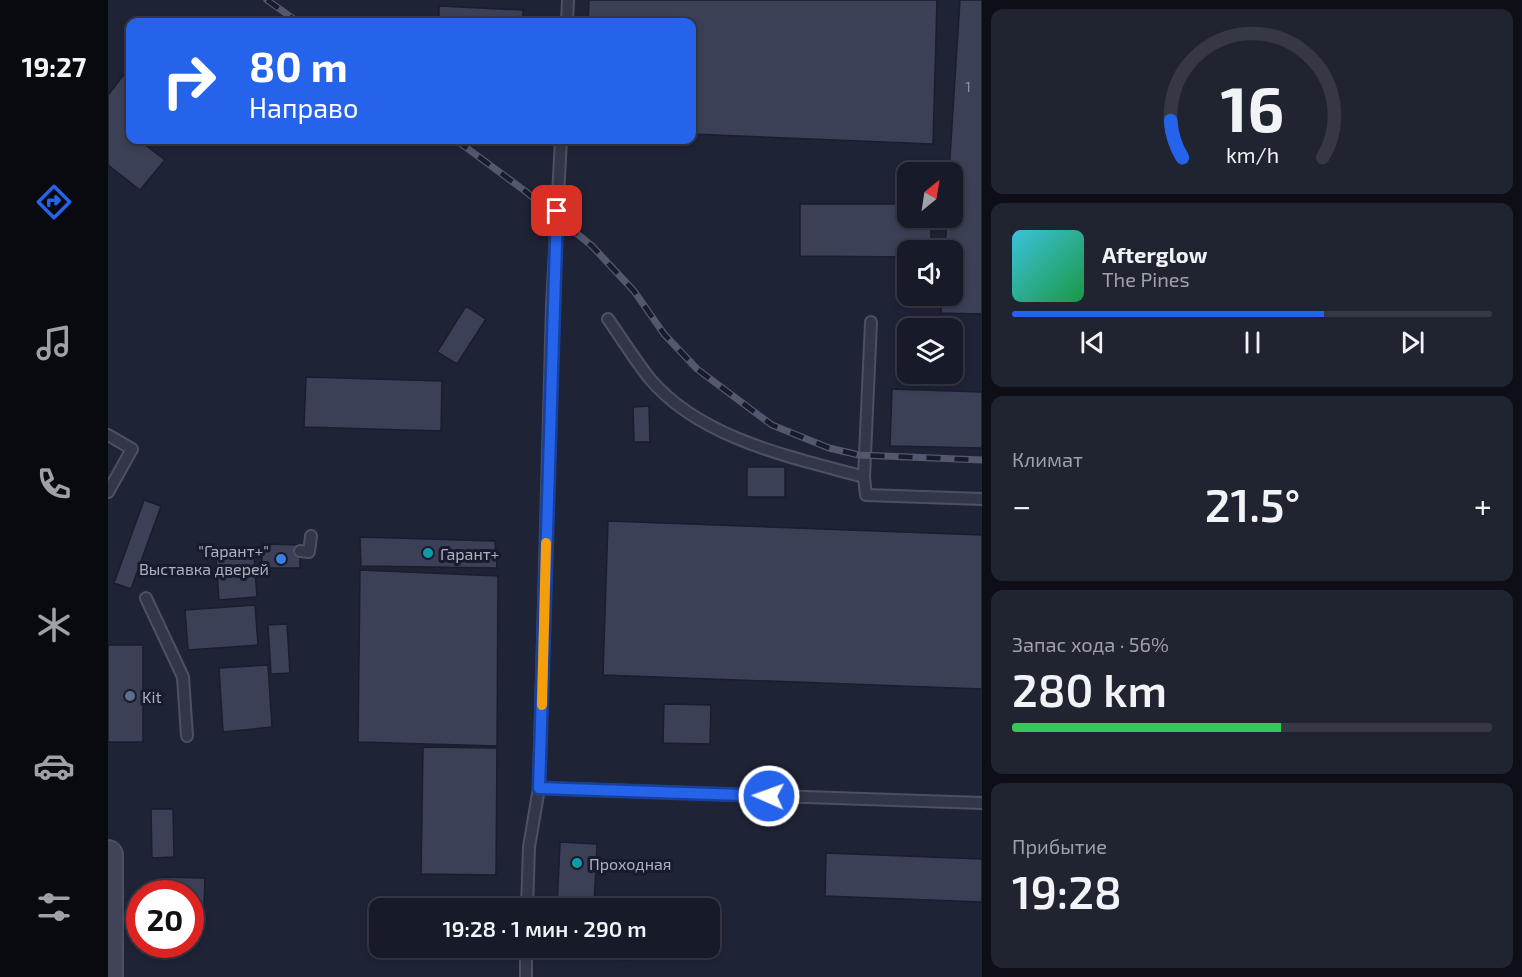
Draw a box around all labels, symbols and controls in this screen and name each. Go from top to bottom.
text: 80 m [249,40,348,90]
icon: right [150,42,228,120]
text: 19:27 [22,50,86,82]
text: 16 [1220,70,1284,145]
house number: 1 [965,78,971,95]
text: Направо [249,91,358,123]
text: km/h [1225,143,1279,168]
north arrow [897,162,963,228]
map controls [897,162,963,384]
icon: directions [33,181,75,223]
pin [531,185,582,236]
icon: arrive [540,194,573,227]
button: sound [897,240,963,306]
text: Afterglow [1102,241,1207,267]
text: The Pines [1102,267,1190,291]
button: layers [897,318,963,384]
icon: music [33,322,75,364]
icon: previous [1076,326,1109,359]
icon: pause [1236,326,1269,359]
icon: next [1396,326,1429,359]
text: Климат [1012,447,1083,471]
icon: phone [33,463,75,505]
text: 21.5° [1205,477,1300,531]
text: − [1012,485,1031,525]
text: + [1474,485,1492,525]
place label: "Гарант+" Выставка дверей [139,541,269,578]
place label: Гарант+ [440,544,499,563]
marker: Гарант+ [421,546,435,560]
marker: "Гарант+" Выставка дверей [274,552,288,566]
icon: climate [33,604,75,646]
text: Запас хода · 56% [1012,632,1169,656]
text: 280 km [1012,662,1167,716]
place label: Kit [142,687,162,706]
marker: Kit [123,689,137,703]
icon: car [33,745,75,787]
position arrow [737,764,801,828]
text: Прибытие [1012,834,1107,858]
place label: Проходная [589,854,671,873]
marker: Проходная [570,856,584,870]
text: 19:28 [1012,864,1122,918]
speed limit sign: 20 [126,880,204,958]
icon: filters [33,886,75,928]
text: 19:28 · 1 мин · 290 m [442,915,647,941]

